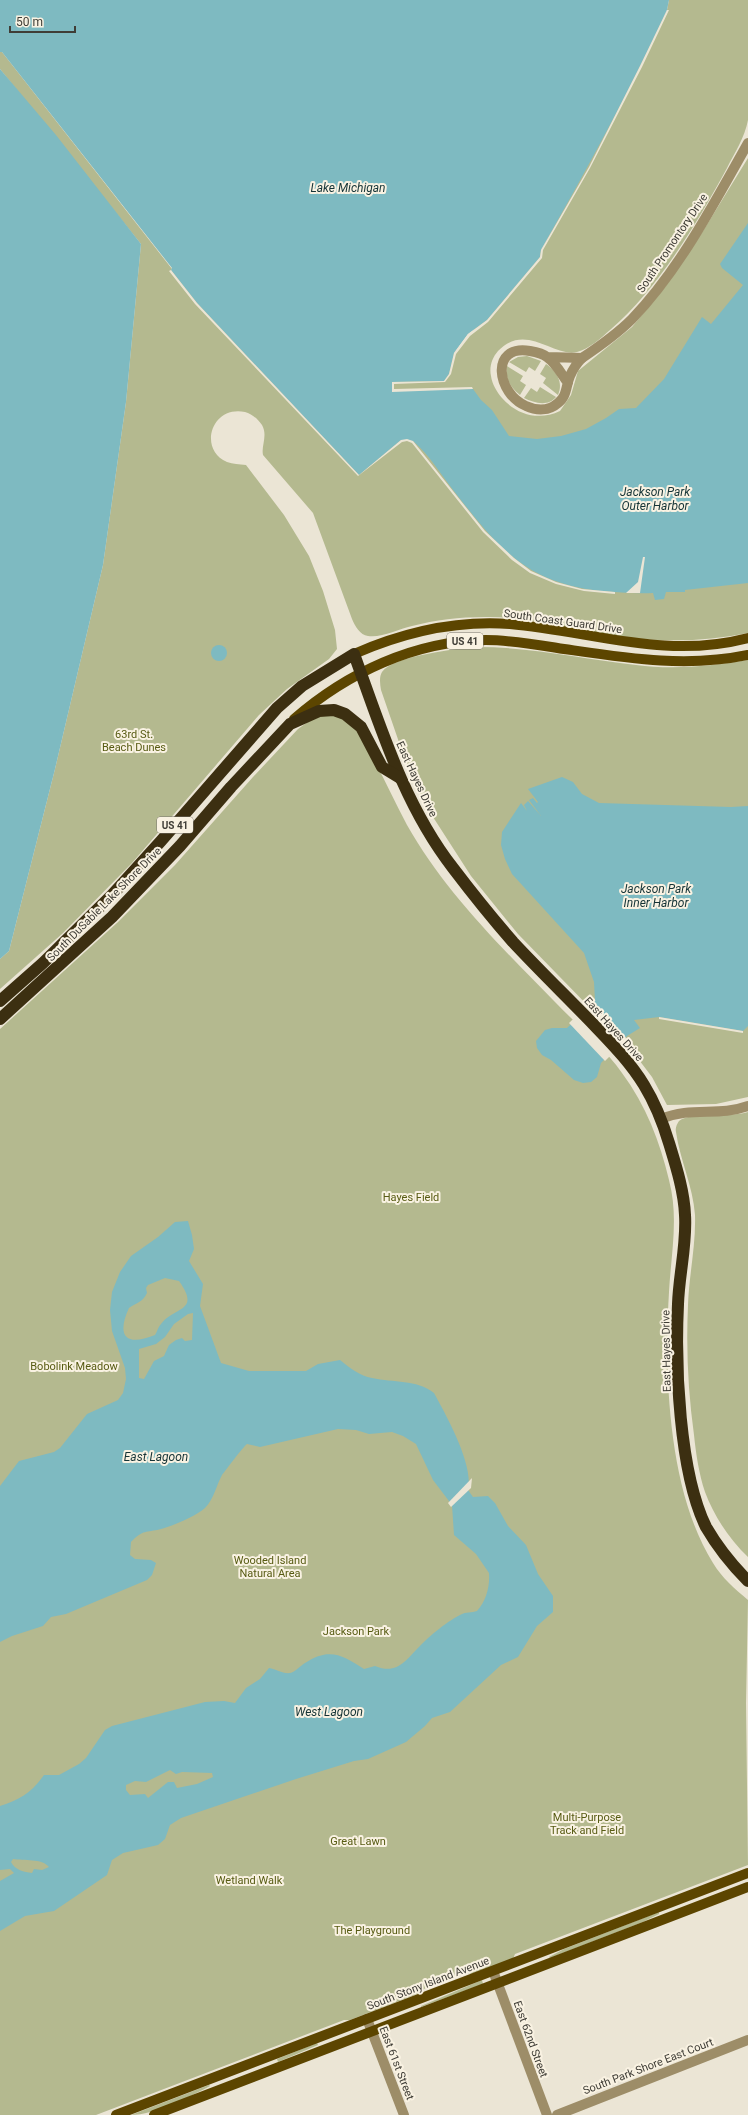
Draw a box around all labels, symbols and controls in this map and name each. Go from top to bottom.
scale bar [10,8,75,34]
text: 50 m [16,15,43,29]
water label: Lake Michigan [310,181,386,195]
street label: South Promontory Drive [635,191,710,295]
water label: Jackson Park Outer Harbor [620,485,691,513]
street label: South Coast Guard Drive [503,607,623,636]
road number: US 41 [447,633,483,649]
park label: 63rd St. Beach Dunes [102,728,166,754]
street label: East Hayes Drive [393,739,440,819]
road number: US 41 [157,817,193,833]
street label: South DuSable Lake Shore Drive [45,844,164,964]
water label: Jackson Park Inner Harbor [621,882,692,910]
street label: East Hayes Drive [581,994,646,1064]
park label: Hayes Field [383,1191,439,1204]
street label: East Hayes Drive [659,1310,674,1392]
park label: Bobolink Meadow [30,1360,118,1373]
water label: East Lagoon [124,1450,188,1464]
park label: Wooded Island Natural Area [234,1554,306,1580]
park label: Jackson Park [323,1625,390,1638]
water label: West Lagoon [295,1705,363,1719]
park label: Multi-Purpose Track and Field [550,1811,624,1837]
park label: Great Lawn [330,1835,386,1848]
park label: Wetland Walk [216,1874,283,1887]
park label: The Playground [334,1924,410,1937]
street label: South Stony Island Avenue [365,1954,491,2013]
street label: East 62nd Street [511,1999,551,2080]
street label: East 61st Street [377,2025,417,2102]
street label: South Park Shore East Court [581,2035,716,2097]

